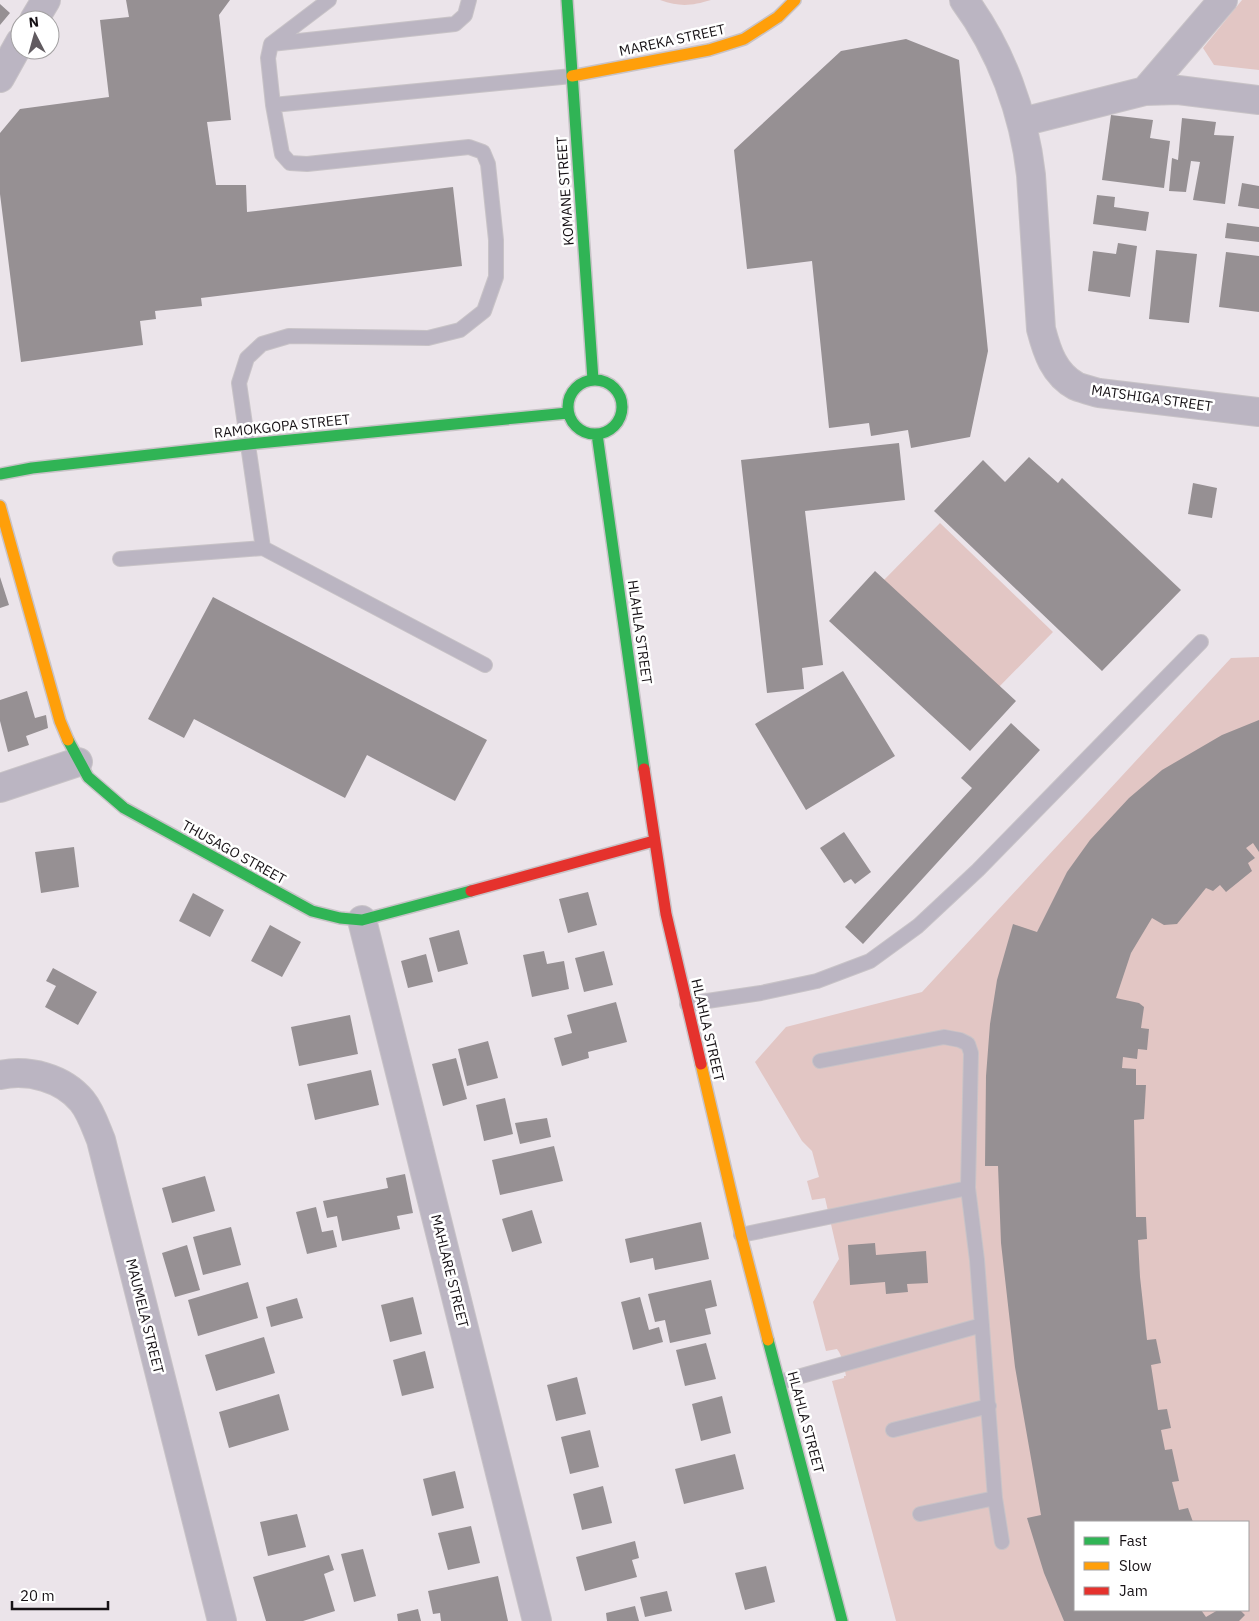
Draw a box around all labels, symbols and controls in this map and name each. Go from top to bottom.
north arrow [10,10,60,60]
text: N [28,13,40,32]
street label: MAREKA STREET [617,20,727,60]
street label: KOMANE STREET [552,136,578,246]
street label: MATSHIGA STREET [1090,381,1214,415]
street label: RAMOKGOPA STREET [213,410,351,442]
street label: HLAHLA STREET [624,579,656,685]
street label: THUSAGO STREET [179,816,289,888]
street label: HLAHLA STREET [687,977,729,1083]
street label: MAHLARE STREET [427,1212,473,1330]
street label: MAUMELA STREET [122,1257,168,1375]
street label: HLAHLA STREET [784,1369,828,1475]
legend [1074,1521,1249,1611]
text: Fast [1119,1531,1147,1550]
text: Slow [1119,1556,1152,1575]
scale bar [12,1578,109,1610]
text: Jam [1119,1581,1148,1600]
text: 20 m [20,1586,55,1605]

